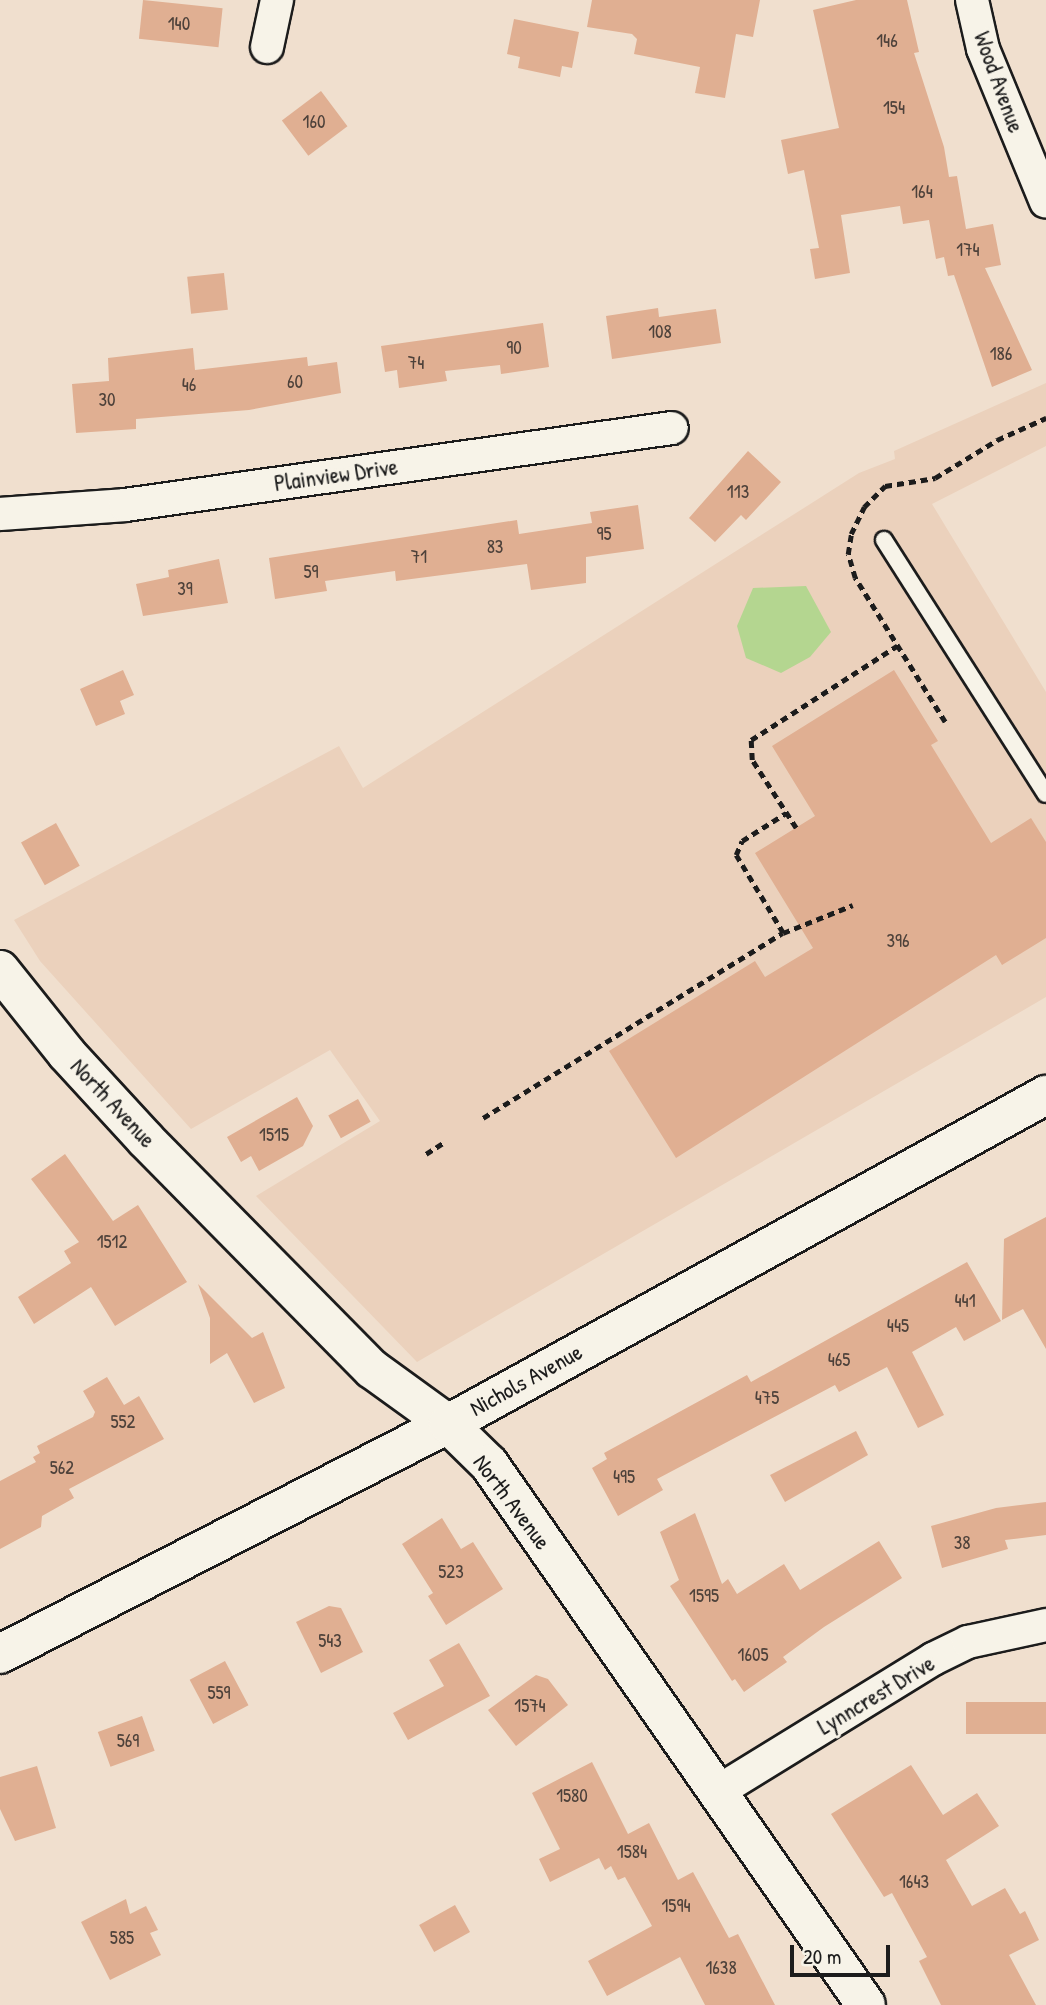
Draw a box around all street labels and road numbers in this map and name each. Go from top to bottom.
street label: Wood Avenue [968,28,1030,136]
street label: Plainview Drive [272,453,400,497]
street label: North Avenue [65,1053,161,1153]
street label: Nichols Avenue [465,1338,587,1422]
street label: North Avenue [467,1449,557,1555]
street label: Lynncrest Drive [813,1649,939,1741]

